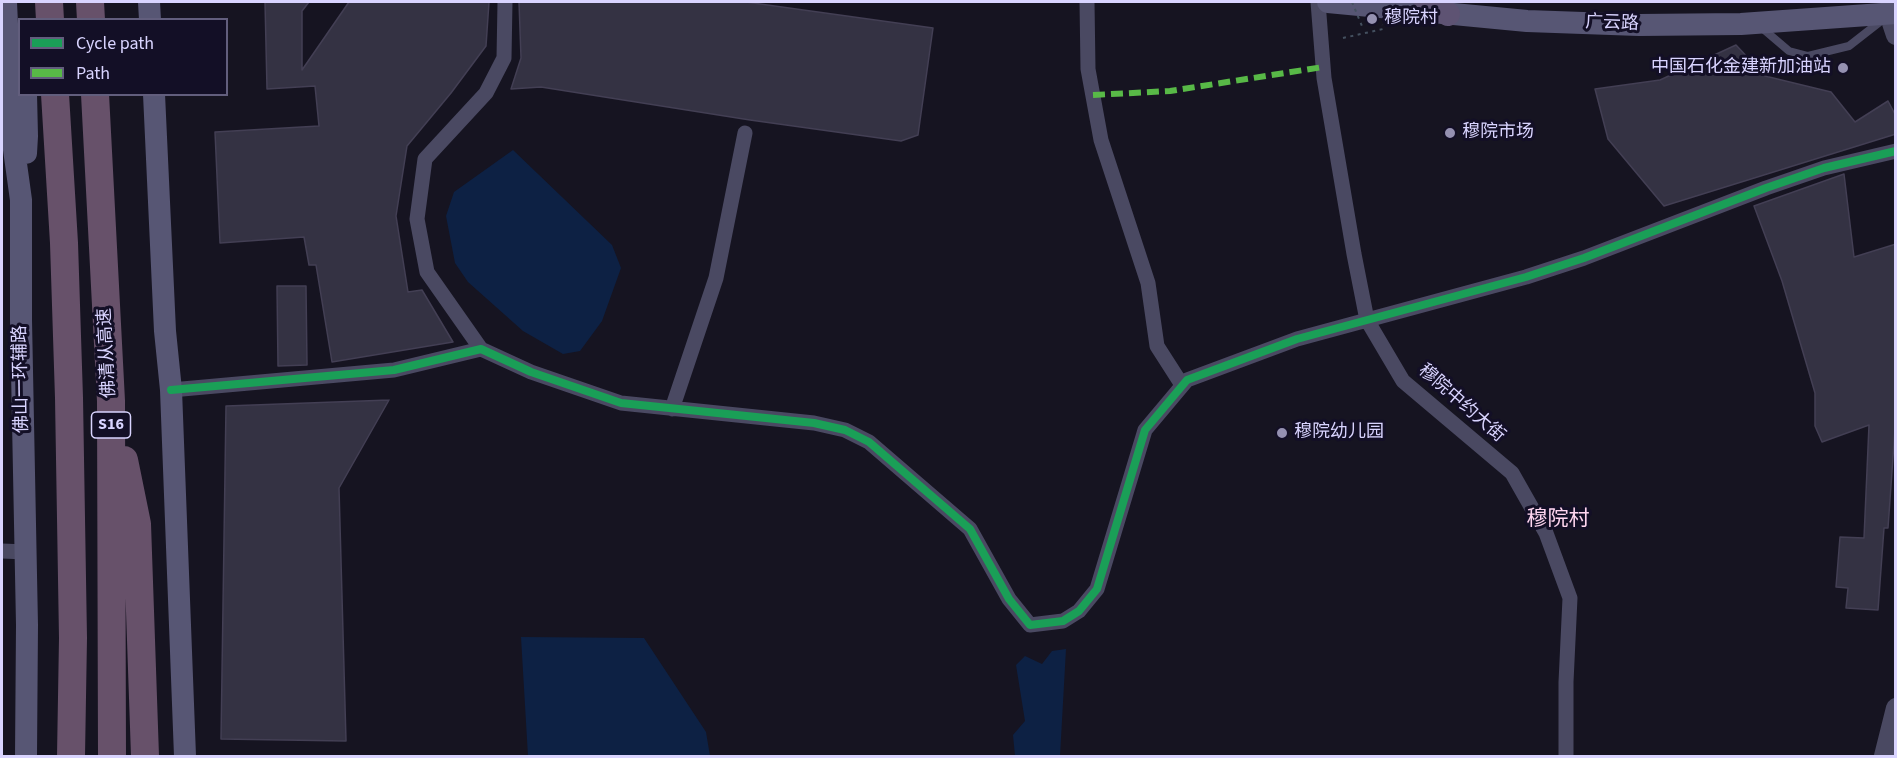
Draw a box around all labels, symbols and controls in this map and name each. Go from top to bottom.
place label: 穆院村 [1384,8,1438,30]
marker: 穆院村 [1365,12,1379,26]
street label: 广云路 [1585,12,1639,36]
legend [18,18,228,96]
text: Cycle path [76,31,154,56]
place label: 中国石化金建新加油站 [1651,57,1831,79]
text: Path [76,61,110,86]
marker: 中国石化金建新加油站 [1836,61,1850,75]
place label: 穆院市场 [1462,122,1534,144]
marker: 穆院市场 [1443,126,1457,140]
street label: 佛清从高速 [95,307,121,399]
street label: 佛山一环辅路 [10,325,34,433]
street label: 穆院中约大街 [1413,360,1509,448]
road number: S16 [92,412,130,438]
place label: 穆院幼儿园 [1294,422,1384,444]
marker: 穆院幼儿园 [1275,426,1289,440]
district label: 穆院村 [1527,507,1589,533]

